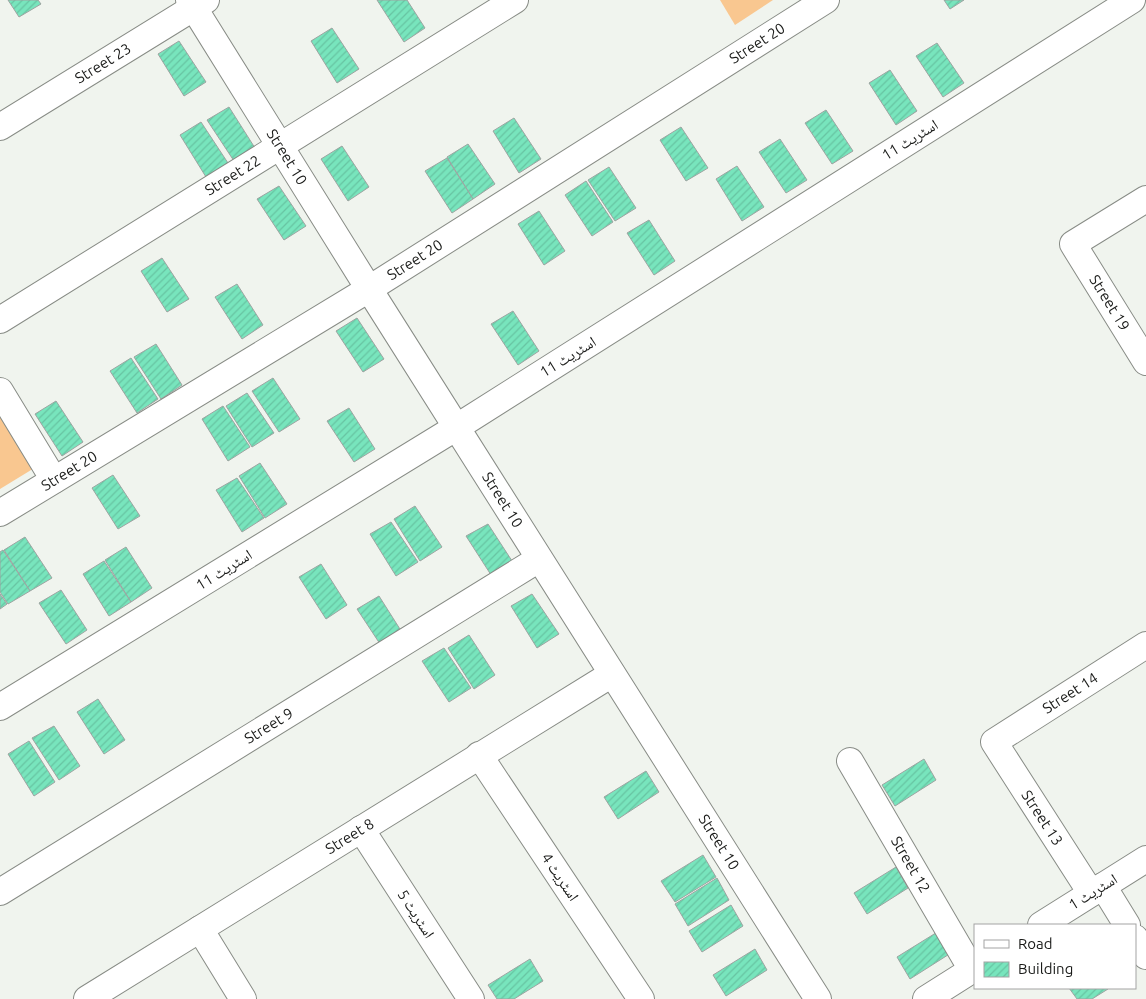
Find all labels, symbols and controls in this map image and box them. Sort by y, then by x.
street label: Street 20 [726,19,788,67]
street label: Street 23 [72,39,134,87]
street label: اسٹریٹ 11 [879,116,941,164]
street label: Street 10 [264,126,311,188]
street label: Street 22 [202,151,263,199]
street label: Street 20 [384,236,446,283]
street label: Street 19 [1086,272,1133,334]
street label: اسٹریٹ 11 [537,333,599,381]
street label: Street 20 [38,447,100,494]
street label: Street 10 [479,469,527,530]
street label: اسٹریٹ 11 [193,546,255,594]
street label: Street 14 [1039,669,1101,717]
street label: Street 9 [241,704,296,747]
street label: Street 13 [1018,787,1066,848]
street label: Street 10 [695,811,743,873]
street label: Street 8 [322,815,377,857]
street label: Street 12 [888,833,934,896]
street label: اسٹریٹ 4 [537,849,583,905]
street label: اسٹریٹ 1 [1065,870,1121,914]
street label: اسٹریٹ 5 [394,886,438,942]
legend [974,924,1136,989]
text: Road [1018,935,1053,952]
text: Building [1018,960,1073,977]

